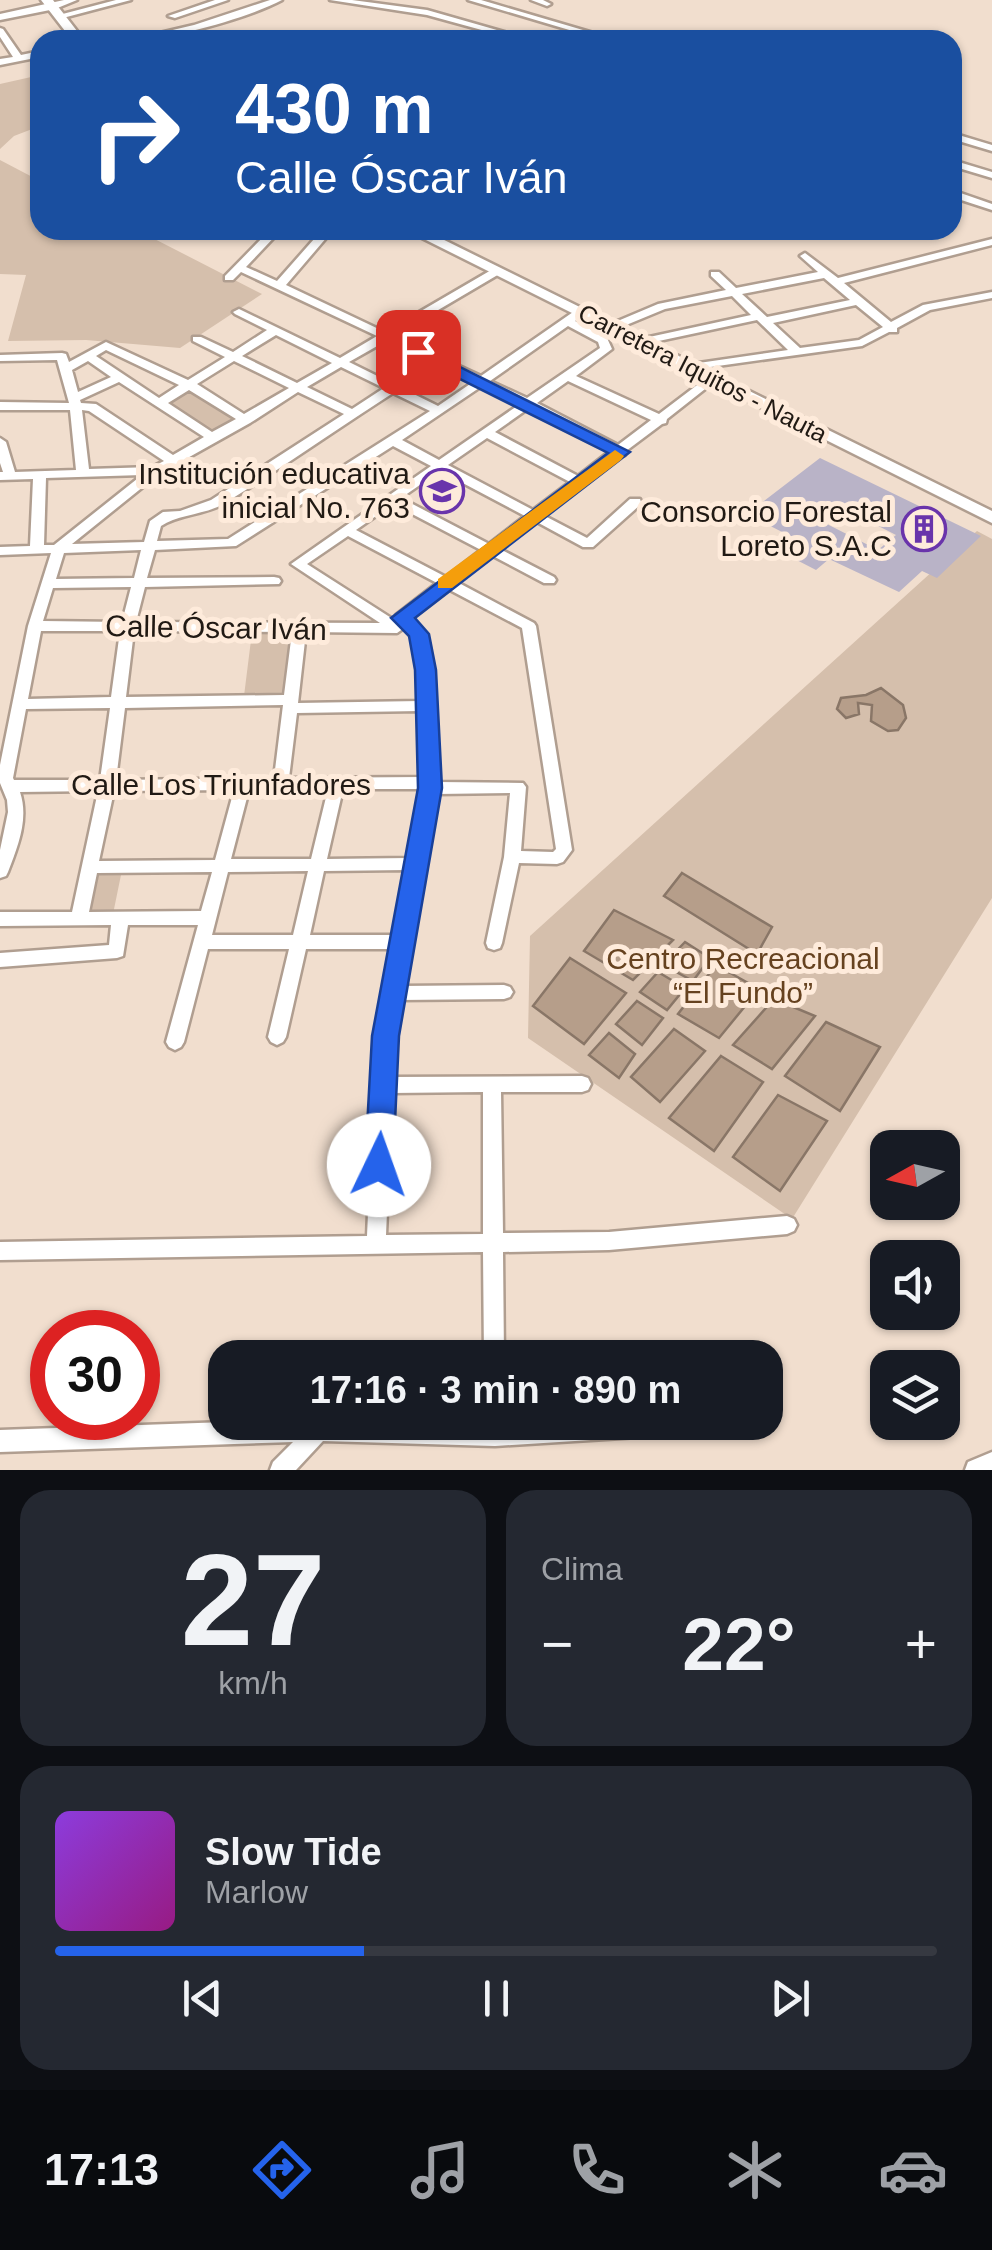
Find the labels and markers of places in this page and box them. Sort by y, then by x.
pin [376,310,461,395]
place label: Institución educativa inicial No. 763 [138,457,410,524]
school or university icon: Institución educativa inicial No. 763 [419,468,465,514]
place label: Consorcio Forestal Loreto S.A.C [640,495,892,562]
building icon: Consorcio Forestal Loreto S.A.C [901,506,947,552]

